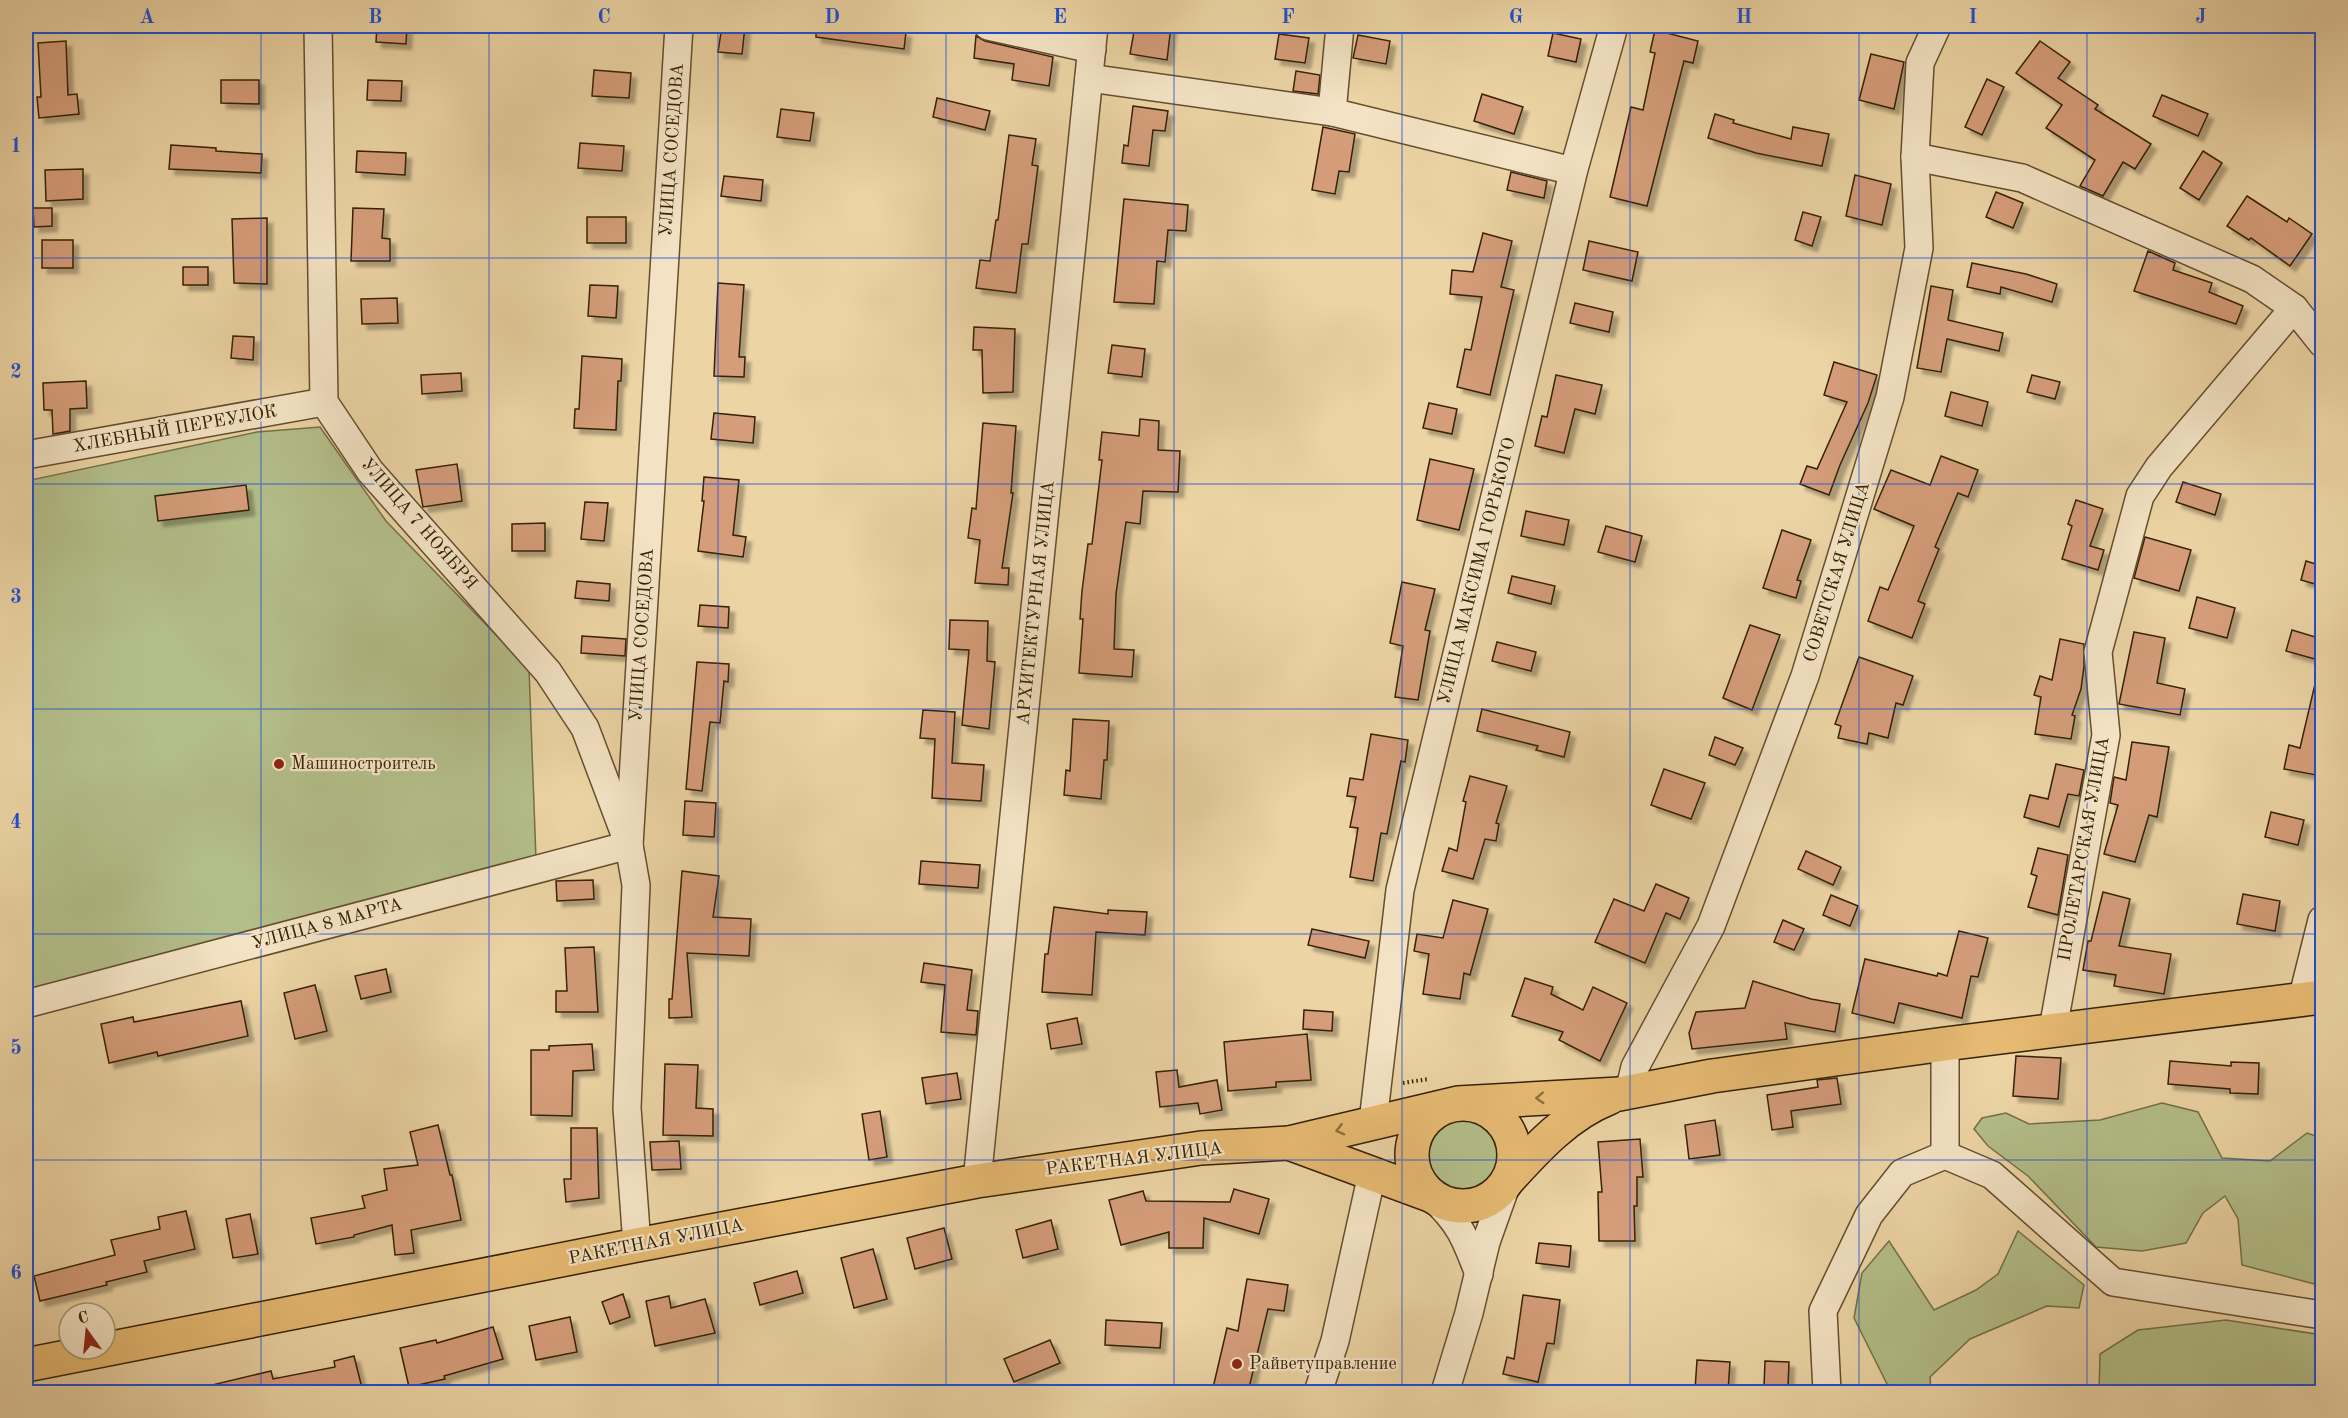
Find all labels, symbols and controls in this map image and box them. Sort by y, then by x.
text: A [139,8,155,28]
text: B [368,8,382,28]
text: C [597,8,611,28]
text: D [824,8,840,28]
text: E [1053,8,1067,28]
text: F [1281,8,1295,28]
text: G [1509,8,1523,28]
text: H [1736,8,1752,28]
text: I [1969,8,1977,28]
text: J [2196,8,2207,28]
street label: УЛИЦА СОСЕДОВА [657,62,687,237]
text: 1 [10,137,22,157]
text: 2 [10,363,22,383]
street label: ХЛЕБНЫЙ ПЕРЕУЛОК [71,398,278,456]
street label: УЛИЦА МАКСИМА ГОРЬКОГО [1435,436,1519,706]
street label: УЛИЦА 7 НОЯБРЯ [357,455,481,593]
street label: СОВЕТСКАЯ УЛИЦА [1801,479,1873,664]
street label: АРХИТЕКТУРНАЯ УЛИЦА [1014,480,1058,726]
street label: УЛИЦА СОСЕДОВА [627,547,657,722]
text: 3 [10,588,22,608]
street label: ПРОЛЕТАРСКАЯ УЛИЦА [2055,735,2113,963]
place label: Машиностроитель [291,755,436,773]
marker: Машиностроитель [272,757,286,771]
text: 4 [10,813,22,833]
street label: УЛИЦА 8 МАРТА [250,895,404,953]
text: 5 [10,1038,22,1059]
one-way arrow [1535,1092,1544,1105]
one-way arrow [1335,1123,1345,1136]
street label: РАКЕТНАЯ УЛИЦА [1045,1139,1224,1179]
street label: РАКЕТНАЯ УЛИЦА [567,1216,745,1268]
text: 6 [10,1264,22,1284]
north arrow [57,1301,117,1361]
text: С [76,1309,91,1328]
place label: Райветуправление [1249,1355,1397,1373]
marker: Райветуправление [1230,1357,1244,1371]

